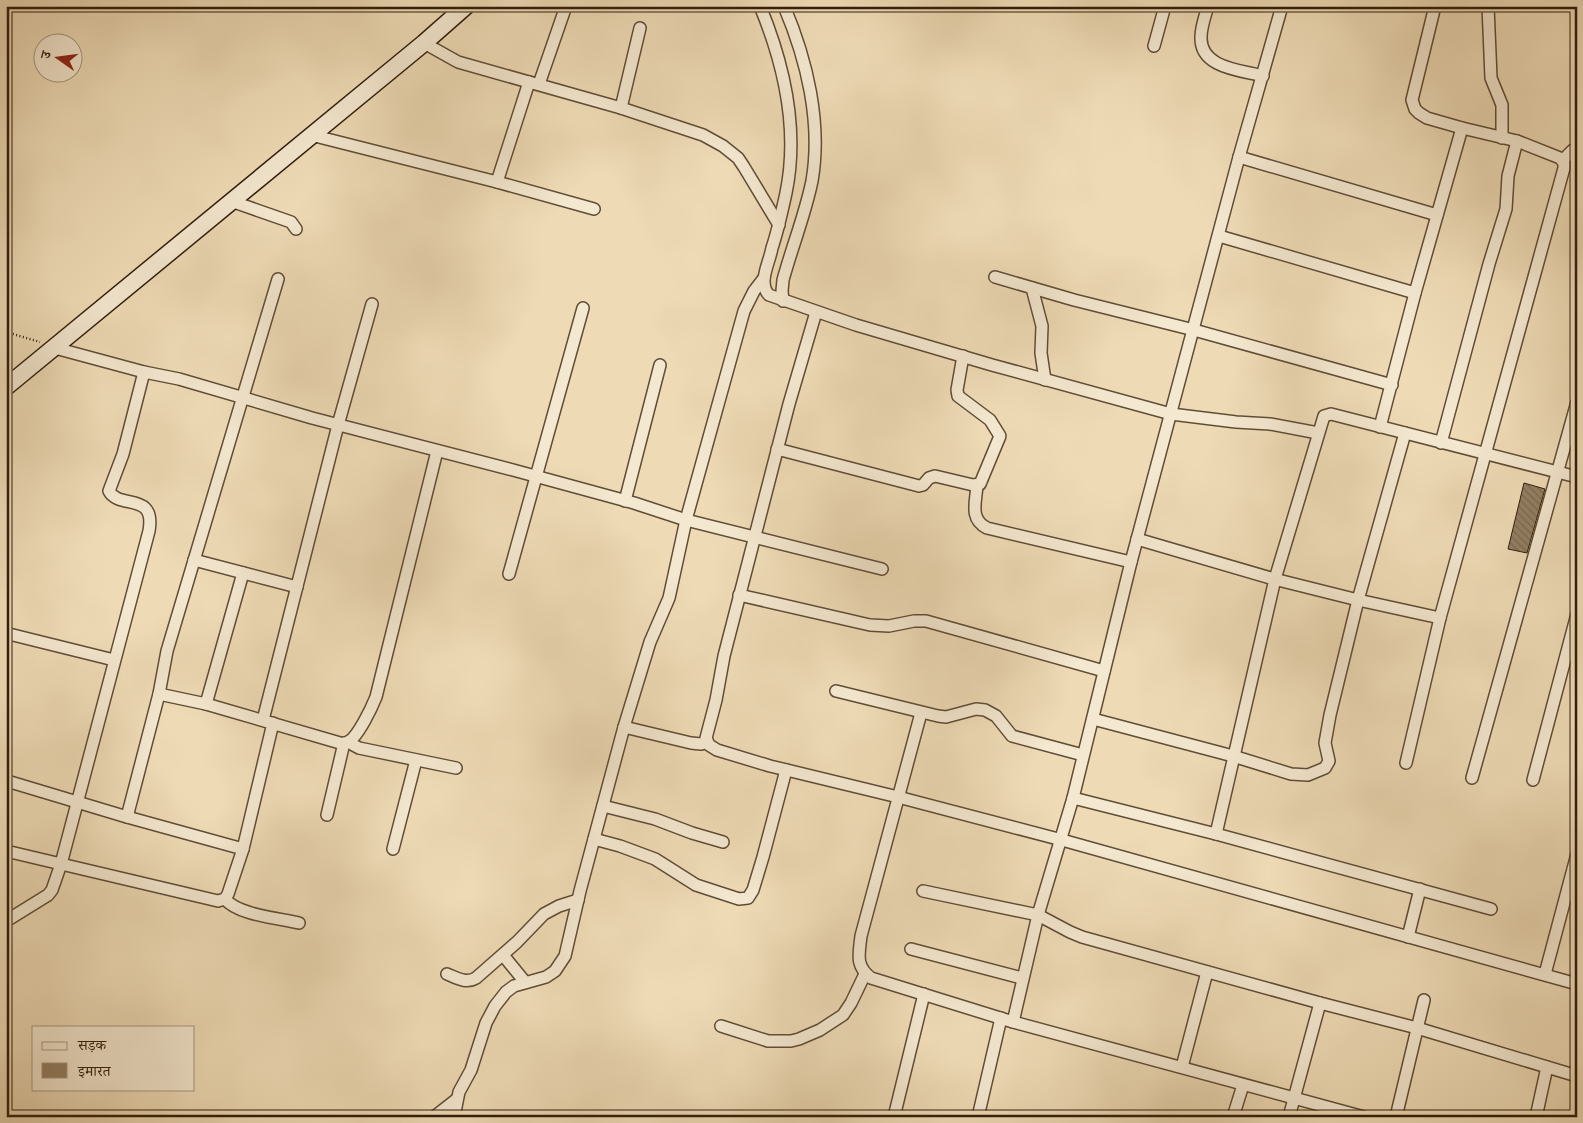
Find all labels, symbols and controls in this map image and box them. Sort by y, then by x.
north arrow [32,32,82,82]
text: उ [36,48,56,62]
legend [32,1026,195,1090]
text: सड़क [77,1035,107,1055]
text: इमारत [77,1061,112,1081]

